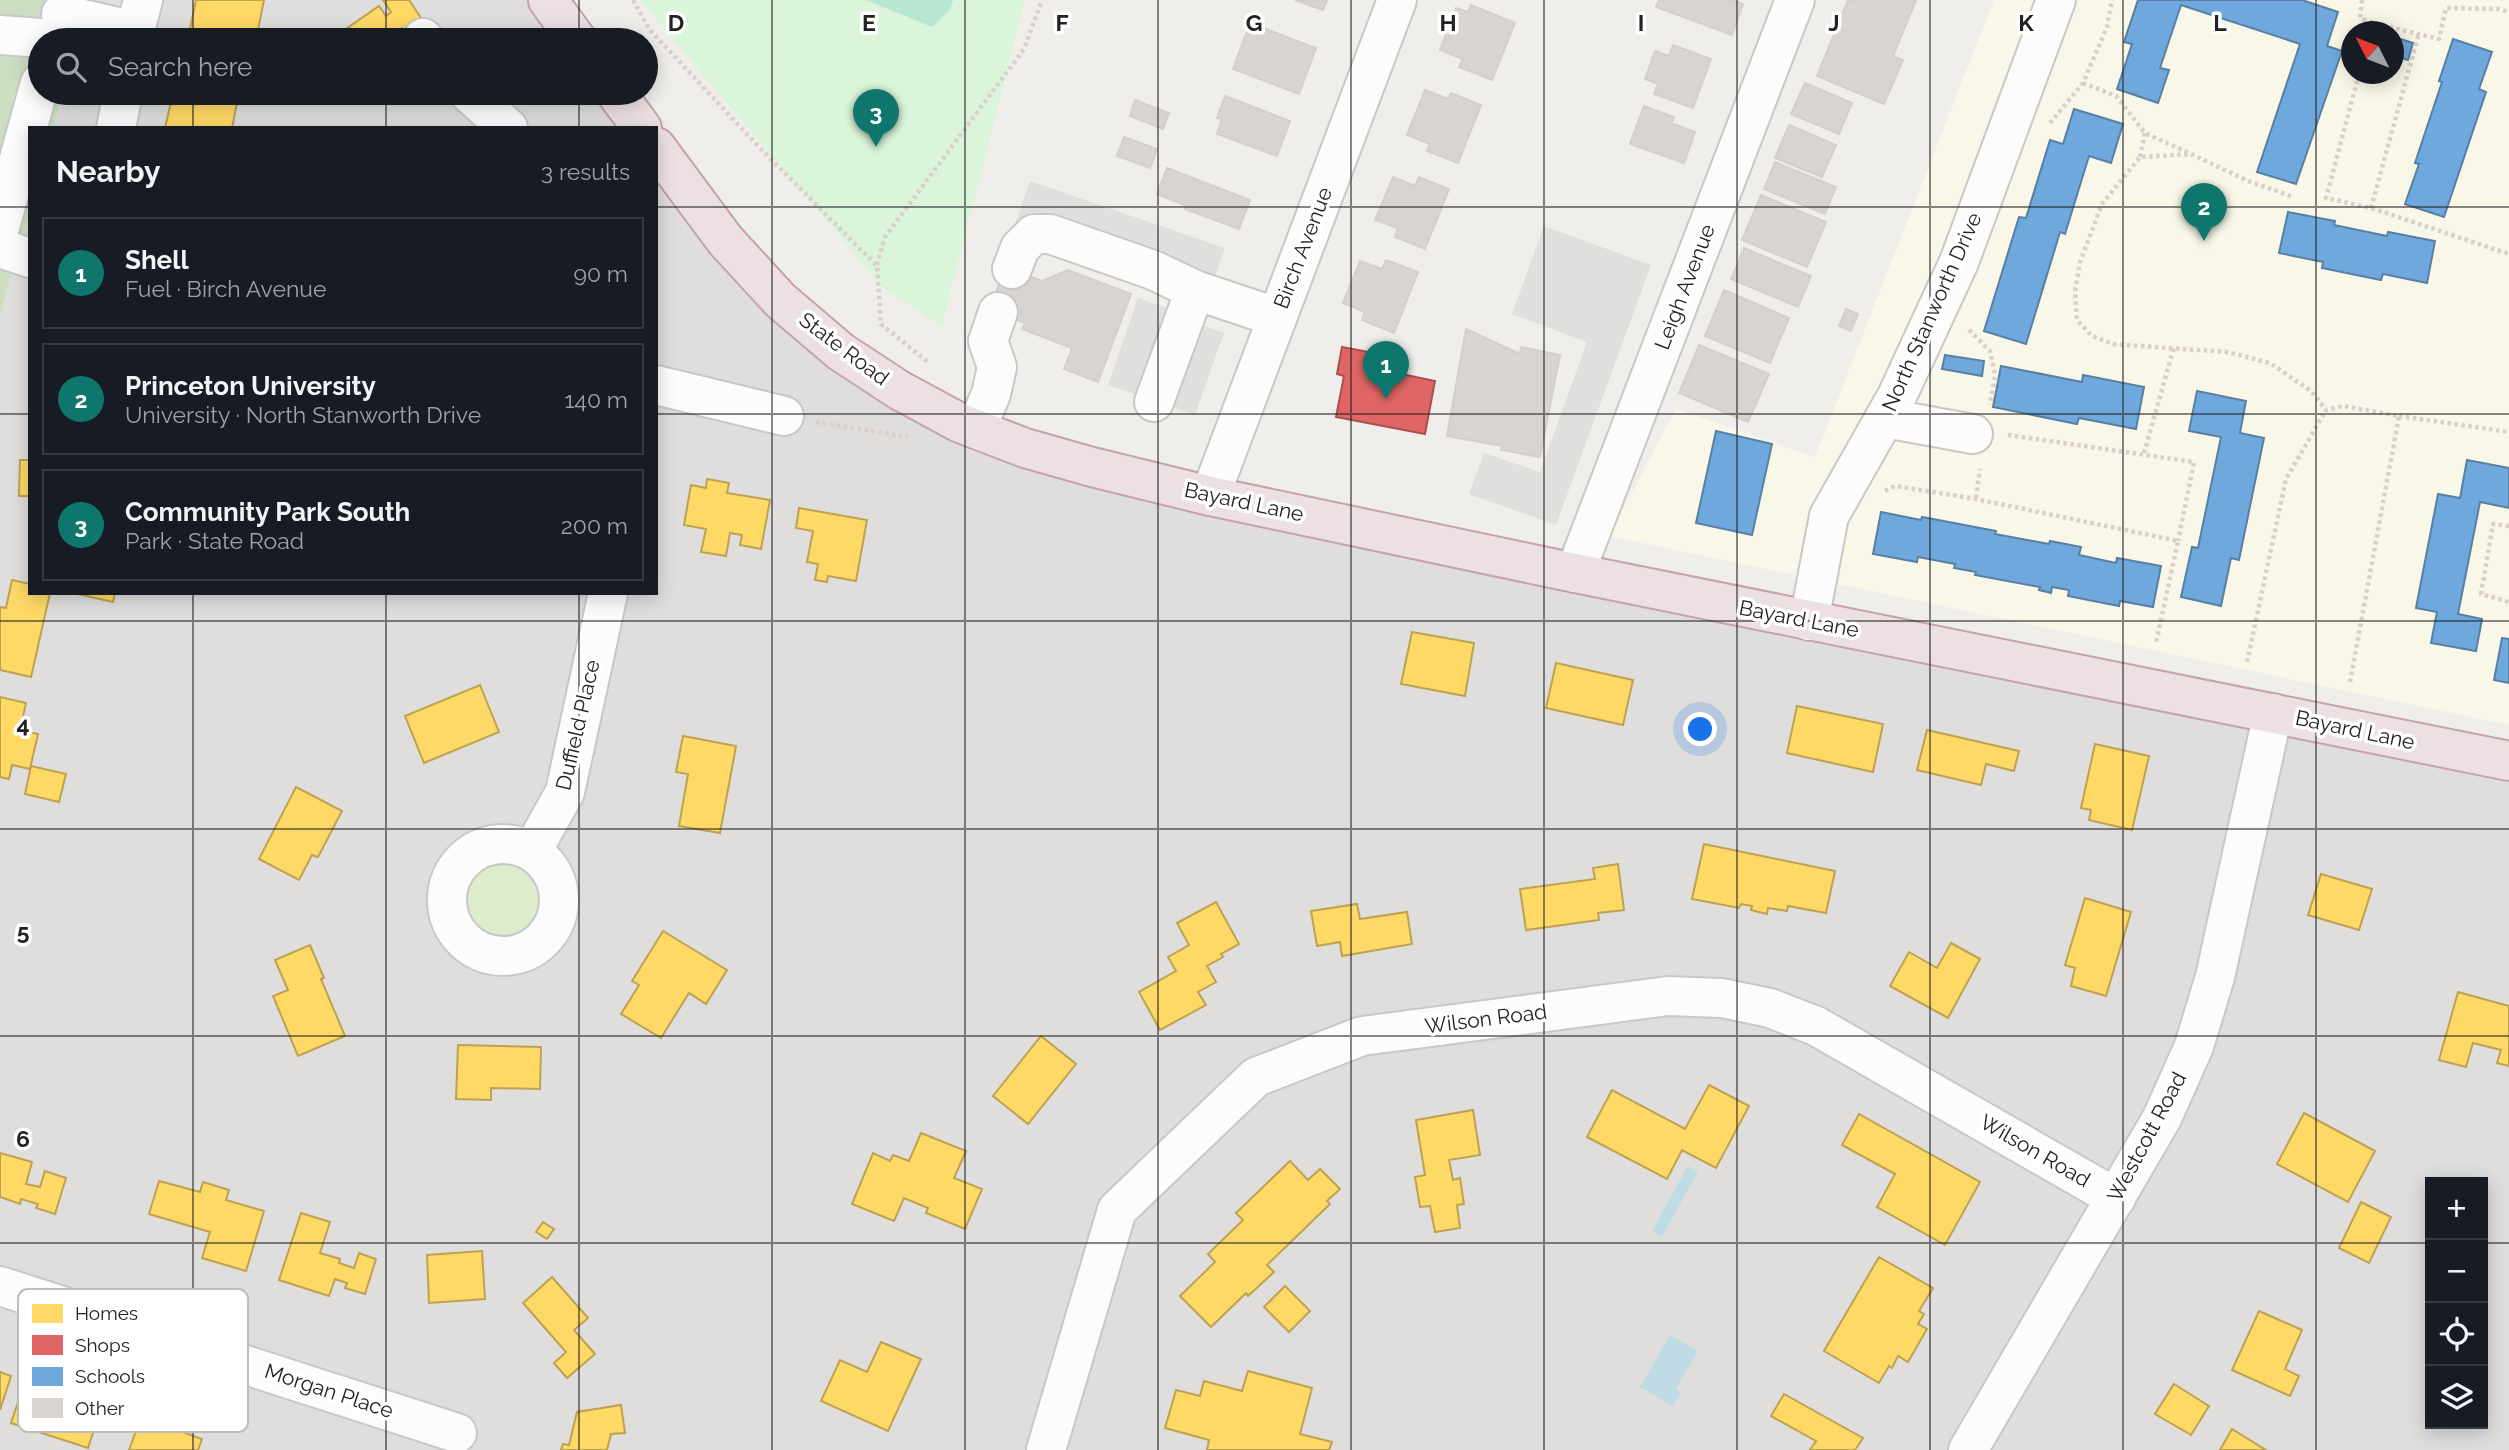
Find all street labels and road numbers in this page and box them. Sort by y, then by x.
street label: Birch Avenue [1268,184,1337,312]
street label: North Stanworth Drive [1876,209,1987,415]
street label: Leigh Avenue [1649,220,1720,353]
street label: State Road [795,307,894,390]
street label: Bayard Lane [1182,477,1306,526]
street label: Bayard Lane [1737,595,1861,642]
street label: Duffield Place [550,657,605,793]
street label: Bayard Lane [2293,705,2417,754]
street label: Wilson Road [1423,999,1548,1038]
street label: Westcott Road [2102,1068,2191,1206]
street label: Wilson Road [1976,1109,2095,1192]
street label: Morgan Place [262,1358,397,1423]

